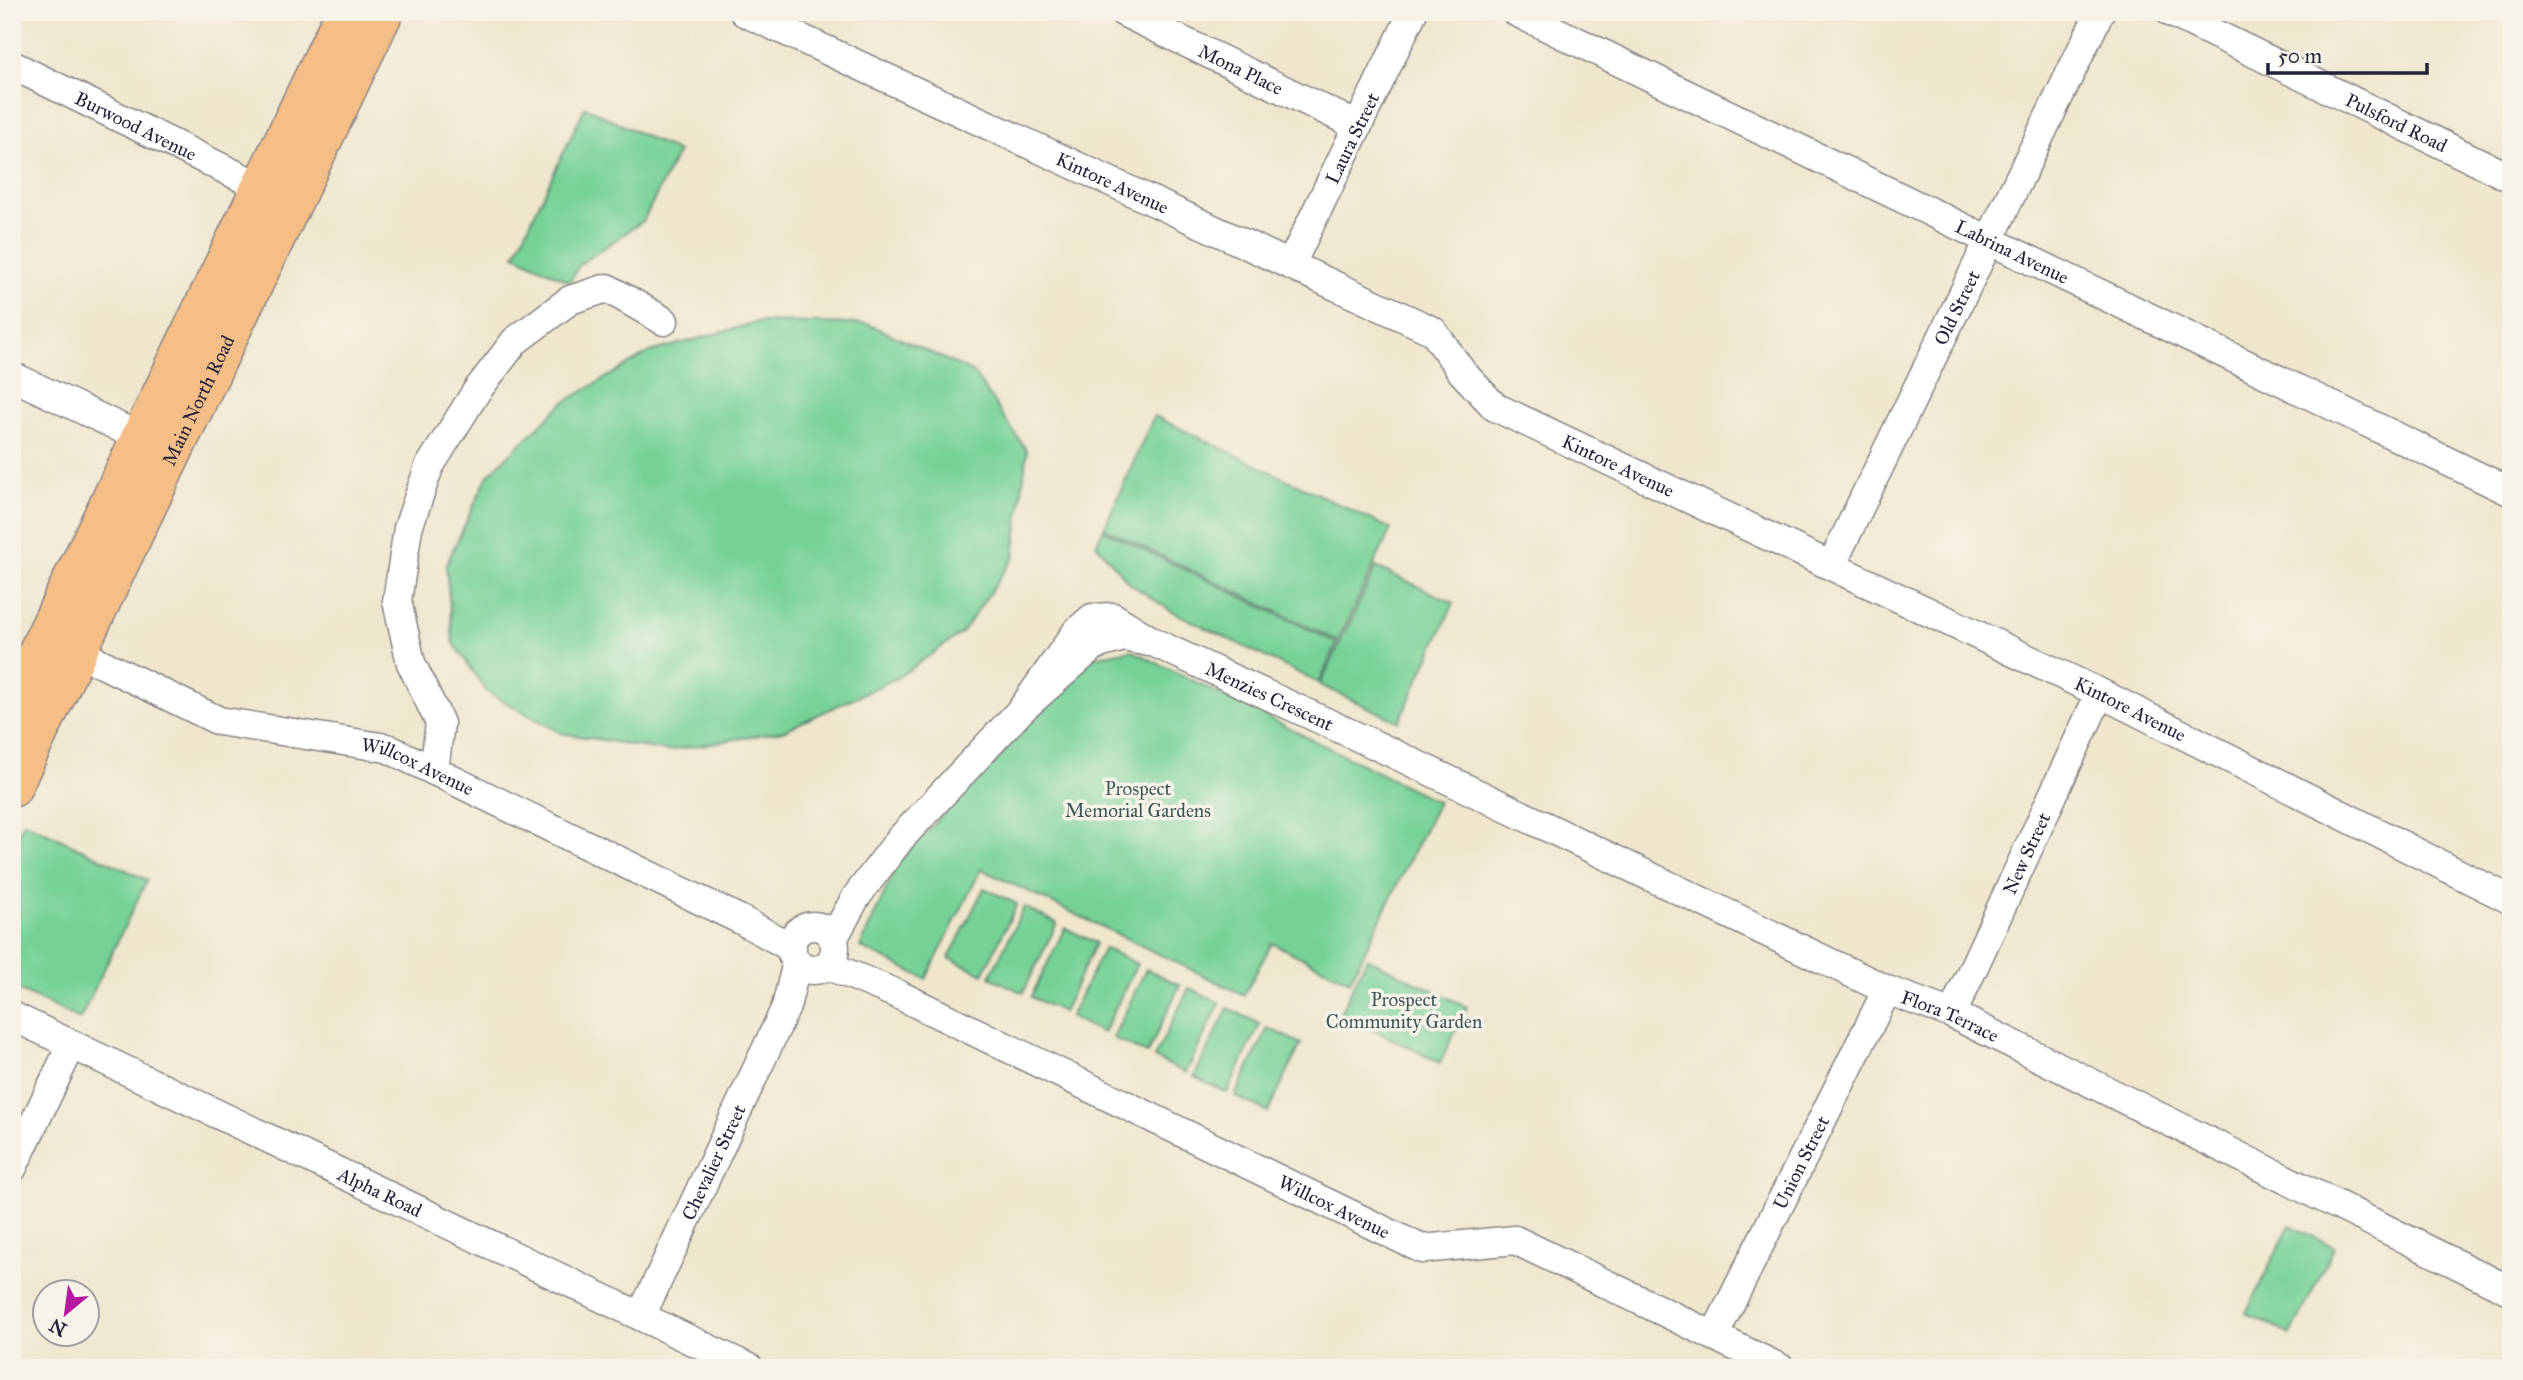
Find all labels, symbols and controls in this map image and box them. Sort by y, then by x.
scale bar [2268,32,2427,76]
street label: Mona Place [1195,39,1287,100]
text: 50 m [2278,43,2323,69]
street label: Burwood Avenue [71,86,201,165]
street label: Laura Street [1320,88,1384,187]
street label: Pulsford Road [2342,88,2452,157]
street label: Kintore Avenue [1052,147,1172,219]
street label: Labrina Avenue [1952,214,2073,289]
street label: Old Street [1929,266,1985,349]
street label: Main North Road [157,331,239,469]
street label: Kintore Avenue [1559,429,1678,502]
street label: Menzies Crescent [1202,657,1337,736]
street label: Kintore Avenue [2071,671,2190,746]
street label: Willcox Avenue [360,733,478,800]
park label: Prospect Memorial Gardens [1065,777,1211,822]
street label: New Street [1997,808,2055,898]
street label: Flora Terrace [1898,985,2003,1047]
park label: Prospect Community Garden [1326,988,1482,1033]
street label: Chevalier Street [676,1100,750,1224]
street label: Union Street [1768,1112,1834,1213]
street label: Alpha Road [333,1162,426,1222]
street label: Willcox Avenue [1275,1170,1394,1243]
north arrow [32,1278,102,1348]
text: N [45,1313,71,1341]

